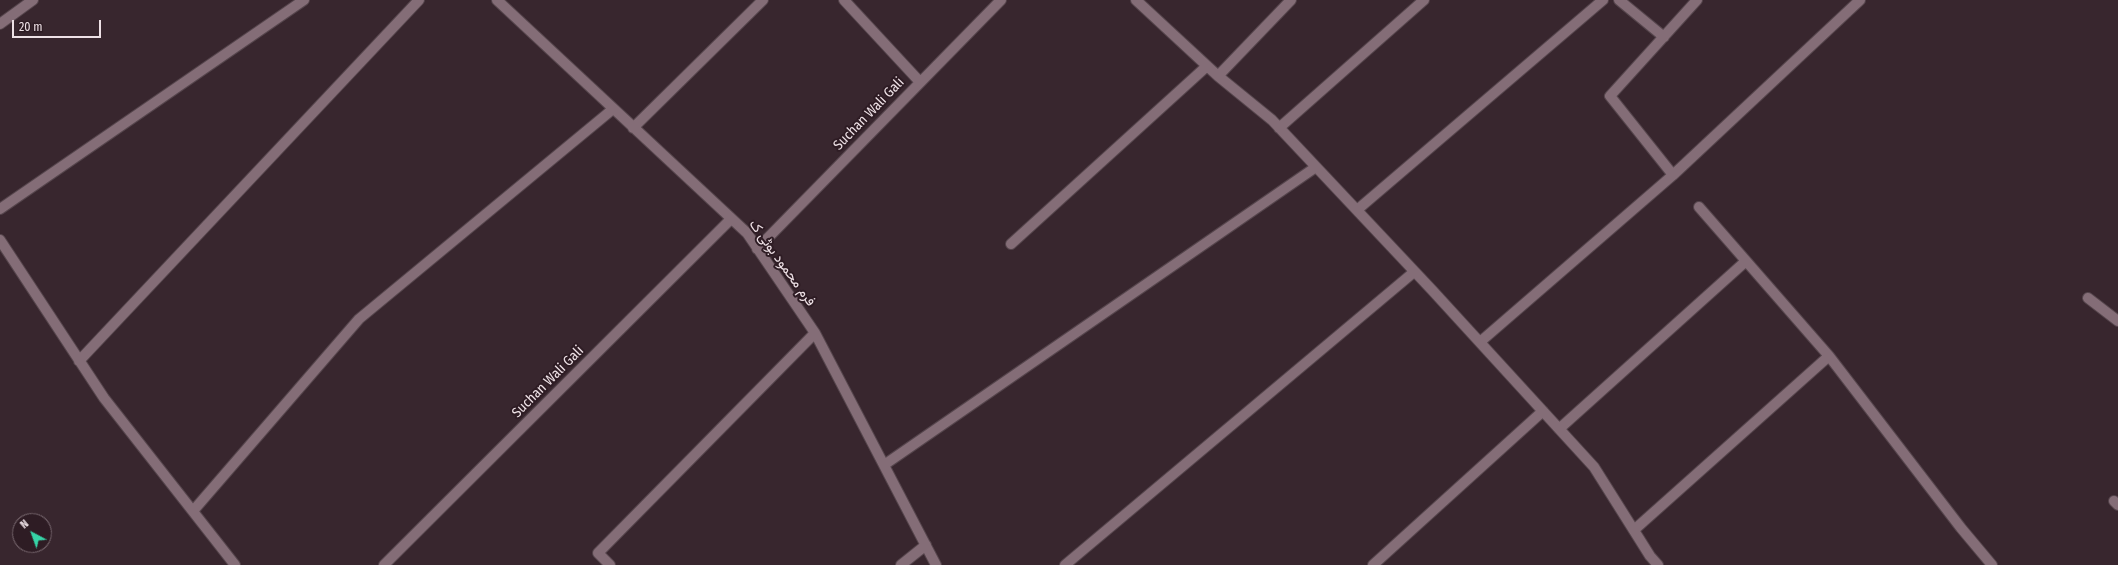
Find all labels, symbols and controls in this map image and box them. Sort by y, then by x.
scale bar [14,12,103,38]
text: 20 m [19,20,43,34]
street label: Suchan Wali Gali [830,74,908,154]
street label: فرم محمود بوٹی ک [745,217,819,309]
street label: Suchan Wali Gali [509,343,587,421]
north arrow [12,513,52,553]
text: N [18,517,31,531]

